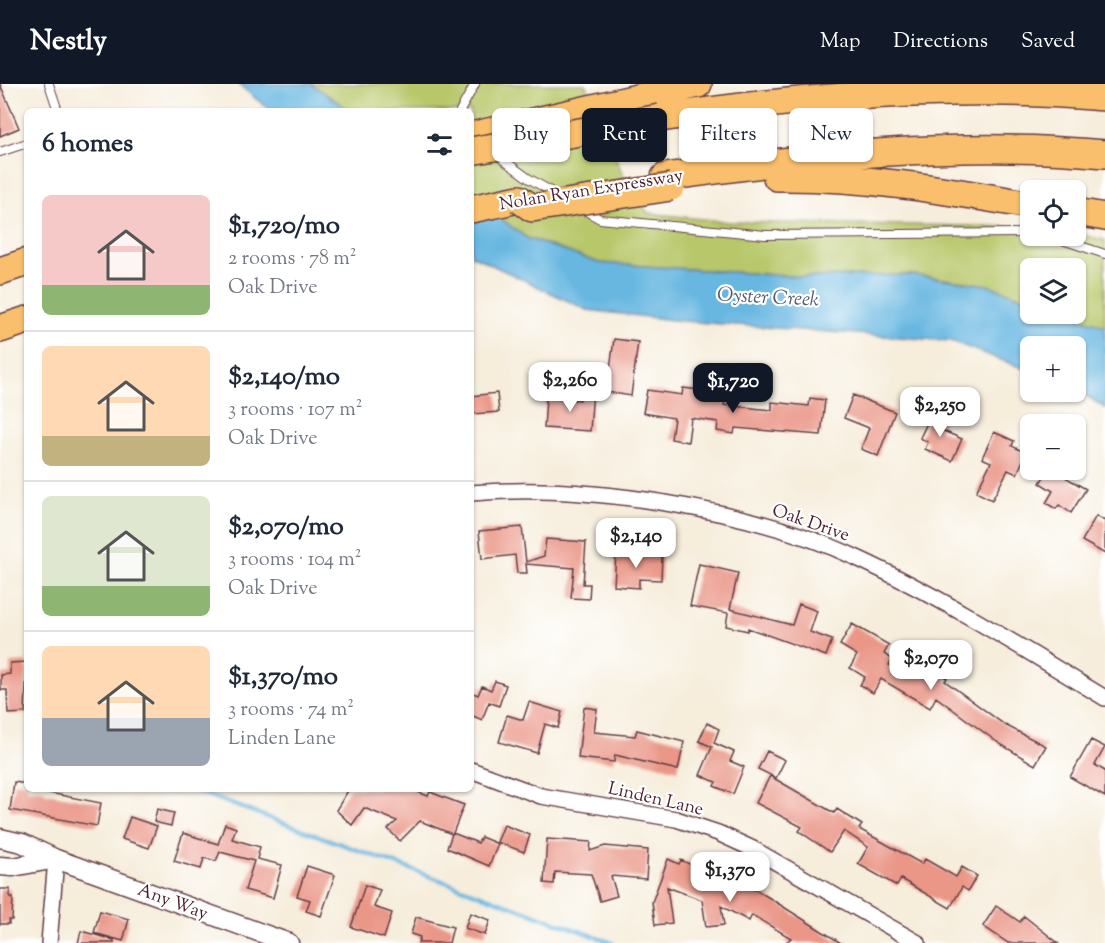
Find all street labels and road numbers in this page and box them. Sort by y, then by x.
street label: Nolan Ryan Expressway [498,164,685,218]
street label: Oak Drive [768,498,853,549]
street label: Linden Lane [605,776,706,824]
street label: Any Way [133,878,211,928]

